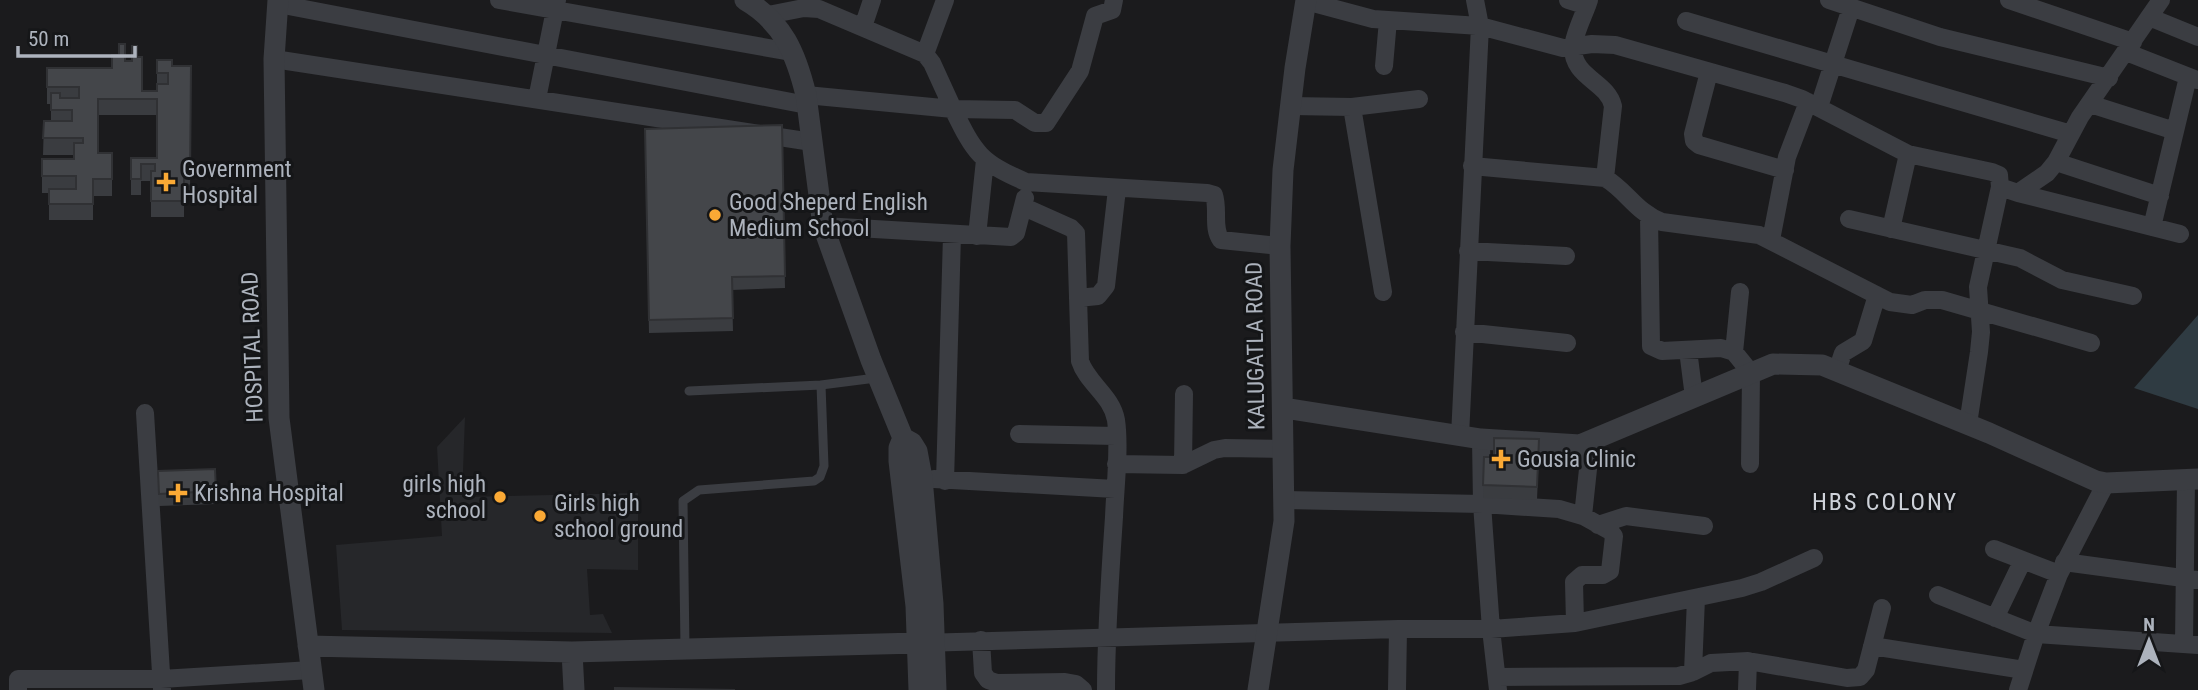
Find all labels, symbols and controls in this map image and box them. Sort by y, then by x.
scale bar [18,14,135,58]
text: 50 m [28,27,69,51]
place label: Government Hospital [182,156,292,209]
marker: Government Hospital [156,172,176,192]
place label: Good Sheperd English Medium School [729,189,928,242]
marker: Good Sheperd English Medium School [707,207,723,223]
street label: KALUGATLA ROAD [1241,262,1270,430]
street label: HOSPITAL ROAD [236,271,269,423]
place label: Gousia Clinic [1517,446,1636,473]
marker: Gousia Clinic [1491,449,1511,469]
place label: girls high school [402,471,486,524]
place label: Krishna Hospital [194,480,344,507]
marker: Krishna Hospital [168,483,188,503]
district label: HBS COLONY [1812,488,1958,516]
marker: girls high school [492,489,508,505]
place label: Girls high school ground [554,490,683,543]
marker: Girls high school ground [532,508,548,524]
north arrow [2114,606,2184,676]
text: N [2143,613,2155,636]

